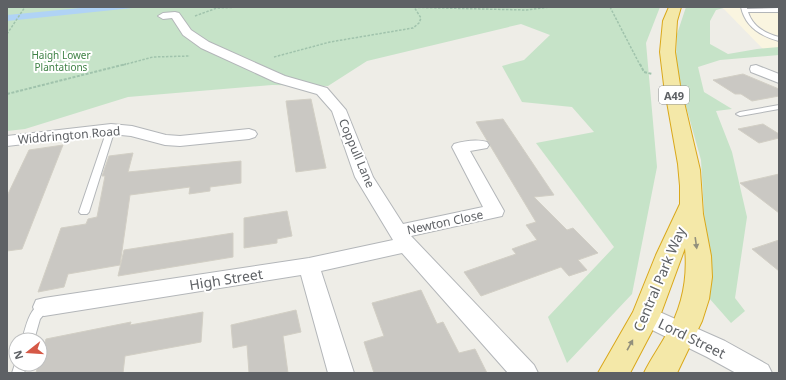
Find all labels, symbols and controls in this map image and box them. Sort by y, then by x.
park label: Haigh Lower Plantations [31,48,91,74]
road number: A49 [659,86,689,104]
street label: Coppull Lane [335,116,379,190]
street label: Widdrington Road [17,122,121,148]
street label: Newton Close [405,206,485,238]
street label: Central Park Way [628,223,690,334]
one-way arrow [693,236,699,249]
street label: High Street [188,264,264,294]
street label: Lord Street [655,314,729,362]
north arrow [8,332,48,372]
one-way arrow [627,339,634,350]
text: N [9,349,26,362]

